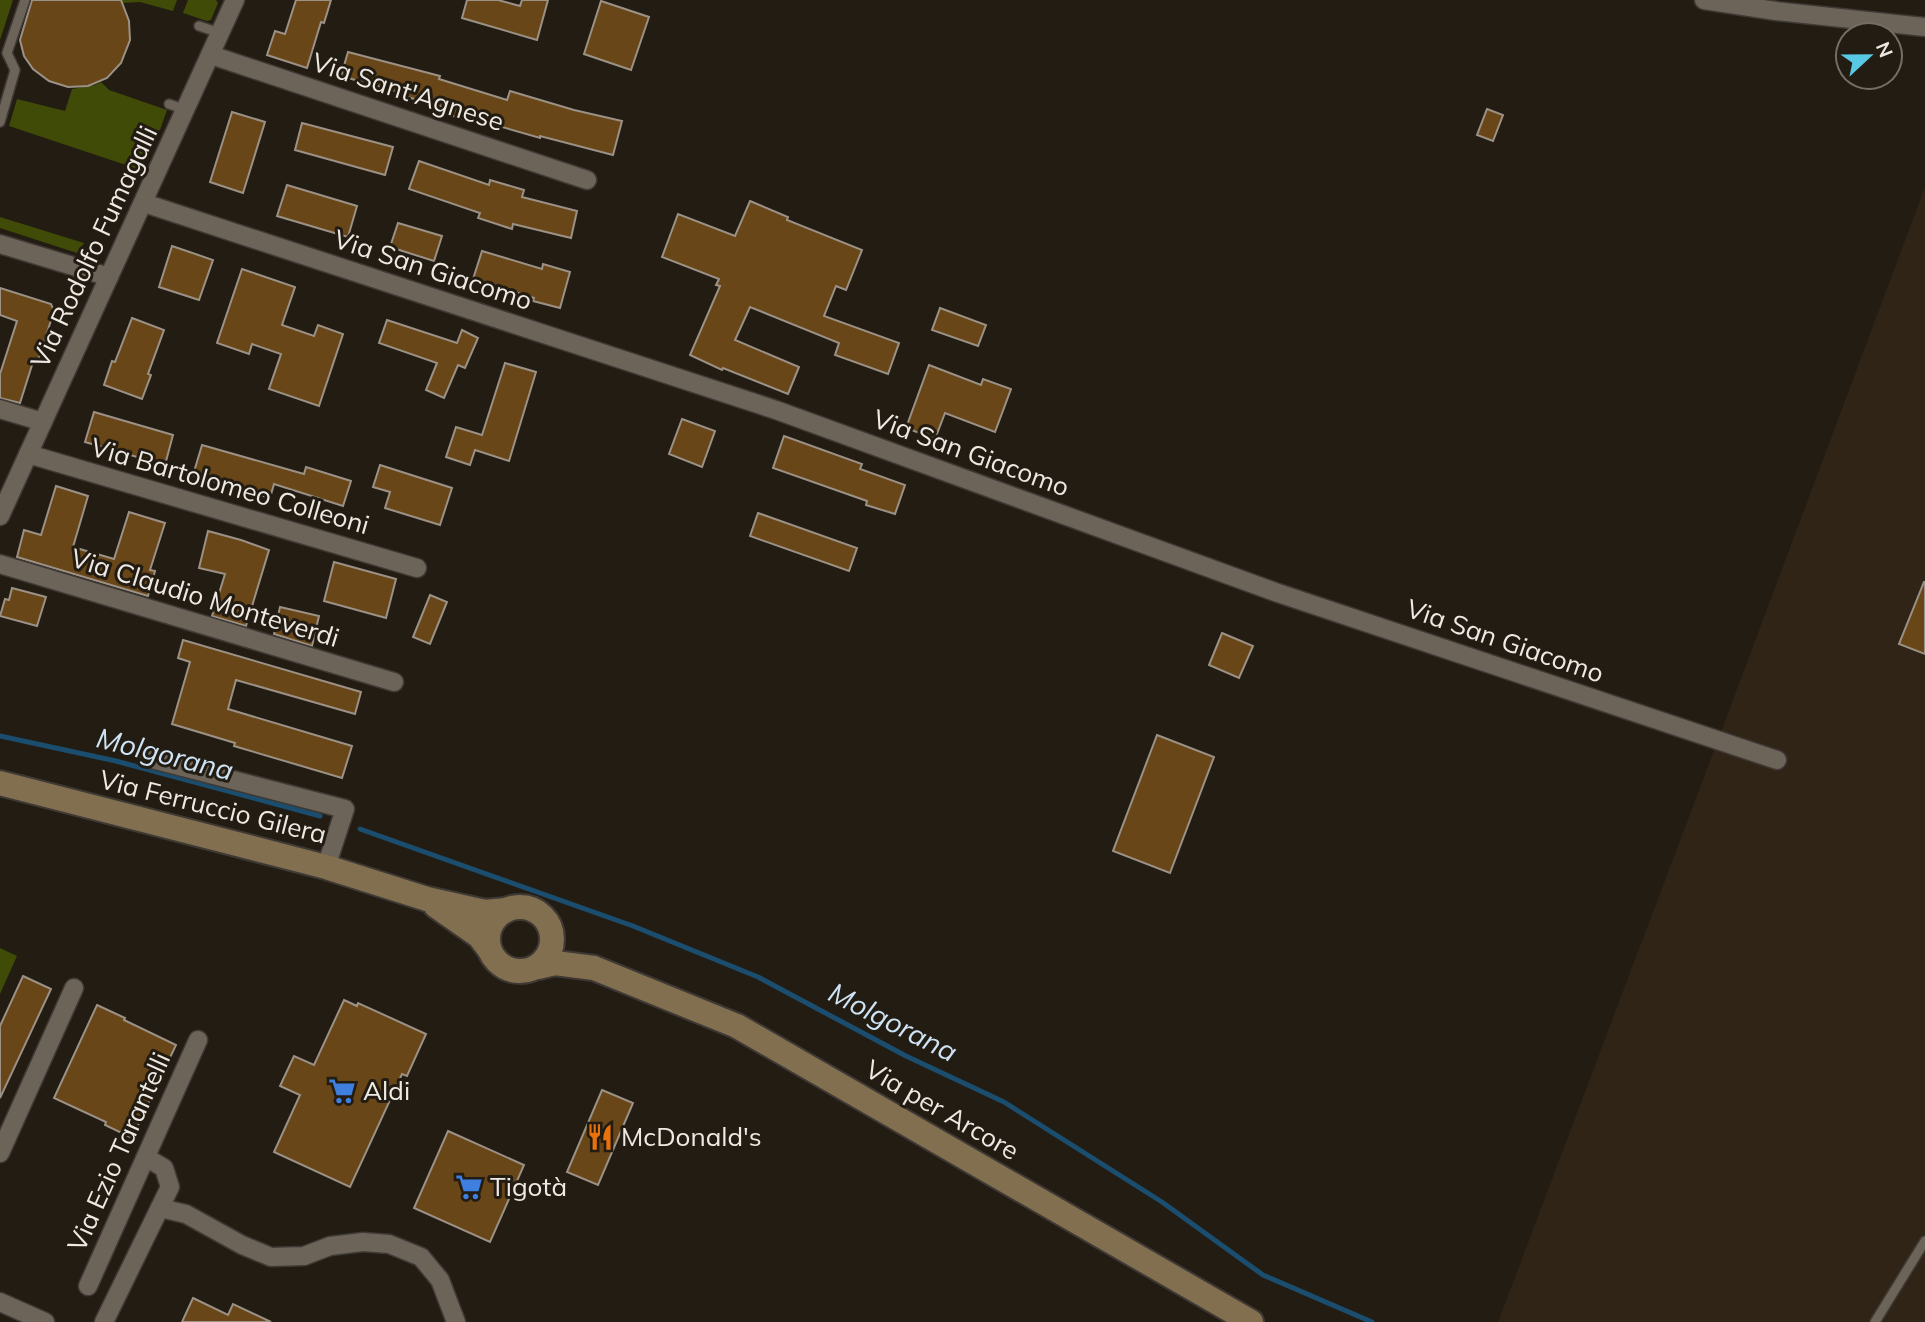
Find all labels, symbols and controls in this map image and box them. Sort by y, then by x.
north arrow [1834,21,1904,91]
text: N [1871,38,1899,61]
street label: Via Sant'Agnese [308,45,508,138]
street label: Via Rodolfo Fumagalli [23,120,164,373]
street label: Via San Giacomo [330,222,536,317]
street label: Via San Giacomo [869,402,1074,503]
street label: Via Bartolomeo Colleoni [87,430,373,541]
street label: Via Claudio Monteverdi [67,541,343,654]
street label: Via San Giacomo [1402,591,1608,690]
water label: Molgorana [93,720,237,787]
street label: Via Ferruccio Gilera [96,762,330,851]
water label: Molgorana [823,974,963,1069]
street label: Via Ezio Tarantelli [60,1047,177,1256]
street label: Via per Arcore [860,1052,1025,1167]
place label: Aldi [363,1074,410,1107]
supermarket icon: Aldi [327,1076,357,1106]
place label: McDonald's [621,1120,762,1153]
restaurant icon: McDonald's [585,1122,615,1152]
place label: Tigotà [490,1170,567,1203]
supermarket icon: Tigotà [454,1172,484,1202]

